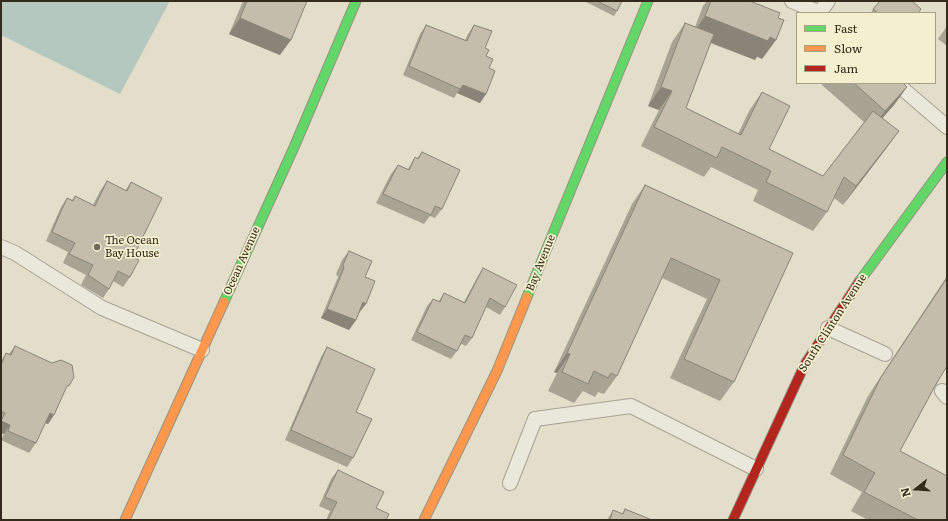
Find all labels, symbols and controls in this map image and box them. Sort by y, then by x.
legend [796,12,936,84]
text: Fast [834,19,857,37]
text: Slow [834,39,862,57]
text: Jam [834,59,858,77]
street label: Ocean Avenue [221,225,263,297]
street label: Bay Avenue [524,233,558,293]
place label: The Ocean Bay House [105,234,159,260]
marker: The Ocean Bay House [92,242,102,252]
street label: South Clinton Avenue [796,271,870,375]
north arrow [896,469,936,509]
text: N [896,486,914,499]

